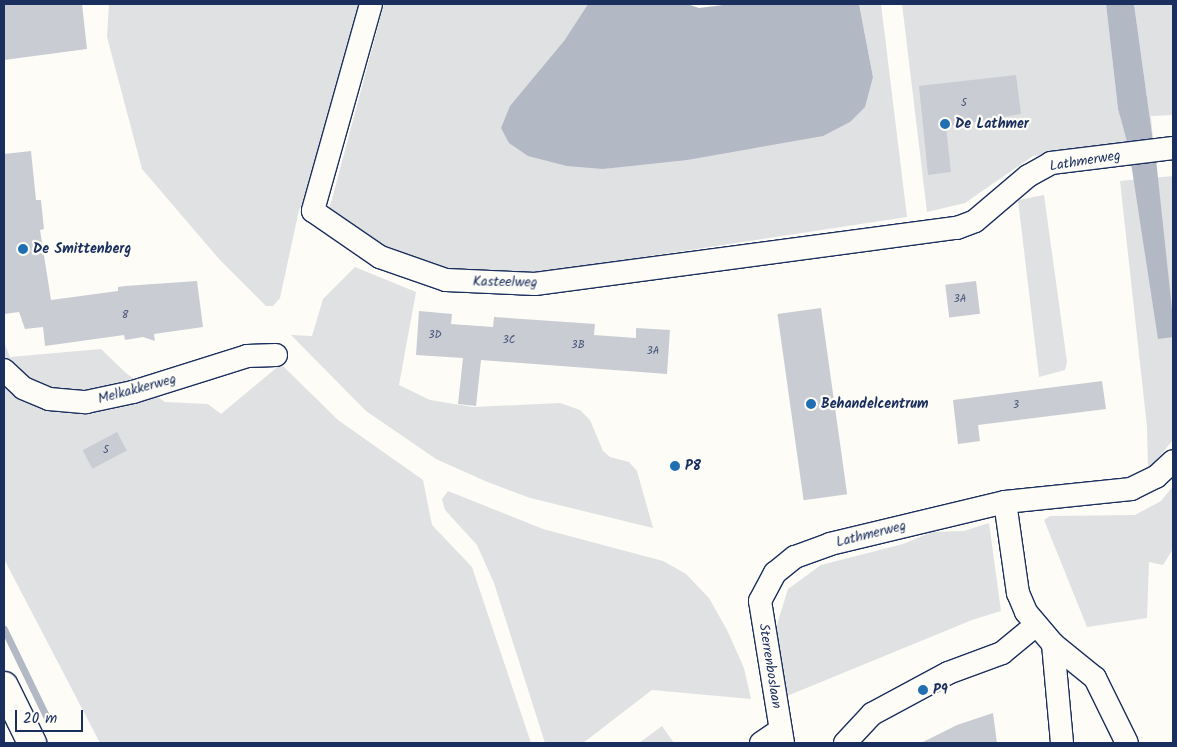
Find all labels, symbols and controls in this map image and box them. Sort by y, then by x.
house number: 5 [961,96,967,110]
place label: De Lathmer [955,116,1029,132]
marker: De Lathmer [939,118,951,130]
street label: Lathmerweg [1048,147,1122,175]
place label: De Smittenberg [33,241,131,257]
marker: De Smittenberg [17,243,29,255]
street label: Kasteelweg [473,273,537,291]
house number: 3A [954,292,966,306]
house number: 8 [122,308,128,322]
house number: 3D [428,328,442,342]
house number: 3C [503,333,515,347]
house number: 3B [571,338,585,352]
house number: 3A [647,344,659,358]
street label: Melkakkerweg [96,370,178,408]
place label: Behandelcentrum [821,396,929,412]
marker: Behandelcentrum [805,398,817,410]
house number: 3 [1013,398,1019,412]
house number: 5 [103,443,109,457]
place label: P8 [685,458,701,474]
marker: P8 [669,460,681,472]
street label: Lathmerweg [834,517,908,551]
street label: Sterrenboslaan [755,622,785,710]
place label: P9 [933,682,948,698]
marker: P9 [917,684,929,696]
scale bar [18,700,85,732]
text: 20 m [23,707,57,731]

